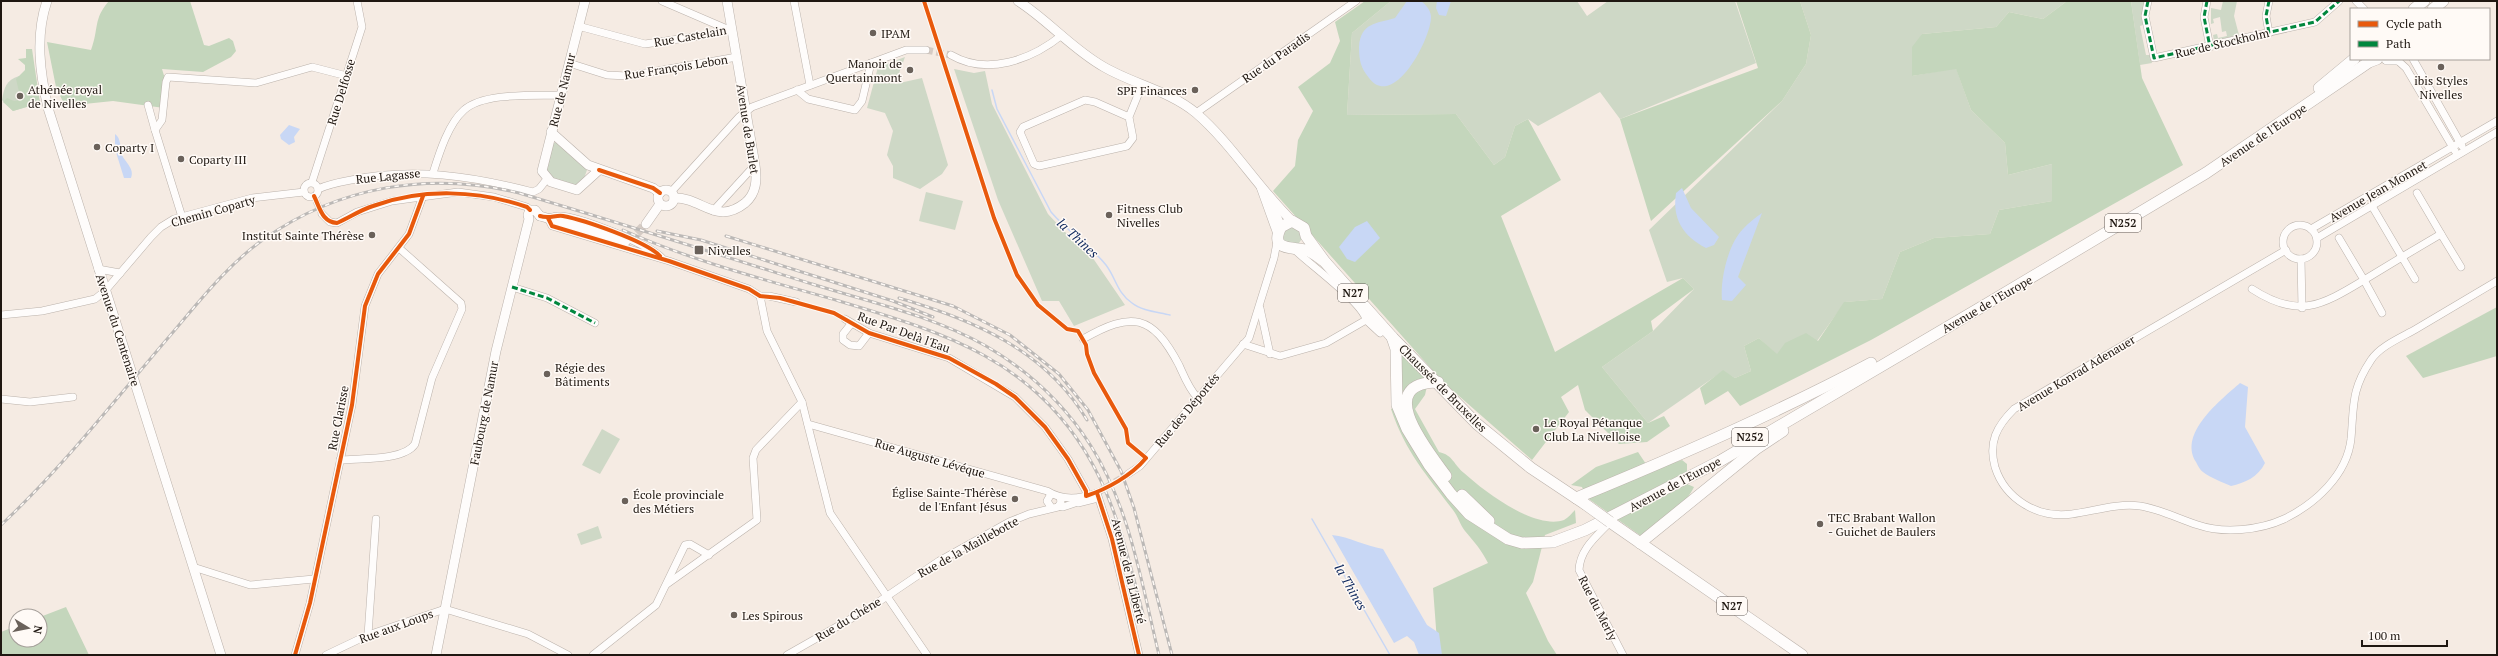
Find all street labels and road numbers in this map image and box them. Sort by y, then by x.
street label: Rue Castelain [653,22,727,50]
street label: Rue de Stockholm [2174,25,2271,61]
street label: Rue du Paradis [1239,28,1313,86]
street label: Rue de Namur [546,51,579,129]
street label: Rue François Lebon [623,51,729,83]
street label: Rue Delfosse [324,57,358,127]
street label: Avenue de Burlet [733,83,763,176]
street label: Avenue de l'Europe [2217,100,2309,170]
street label: Avenue Jean Monnet [2327,157,2430,225]
street label: Rue Lagasse [355,165,421,187]
street label: Chemin Coparty [169,192,258,230]
road number: N252 [2105,214,2141,232]
street label: Avenue du Centenaire [93,272,143,388]
street label: Avenue de l'Europe [1939,272,2035,336]
road number: N27 [1338,284,1368,302]
street label: Rue Par Delà l'Eau [856,308,952,356]
street label: Avenue Konrad Adenauer [2014,332,2138,414]
street label: Chaussée de Bruxelles [1396,341,1490,435]
street label: Faubourg de Namur [467,359,502,466]
street label: Rue des Déportés [1152,370,1222,450]
street label: Rue Clarisse [324,384,352,452]
road number: N252 [1732,428,1768,446]
street label: Rue Auguste Lévéque [873,435,987,481]
street label: Avenue de l'Europe [1626,453,1724,515]
street label: Rue de la Maillebotte [915,513,1021,581]
street label: Avenue de la Liberté [1109,517,1149,625]
street label: Rue du Merly [1575,573,1621,644]
street label: Rue du Chêne [812,594,884,644]
road number: N27 [1717,597,1747,615]
street label: Rue aux Loups [357,606,435,646]

